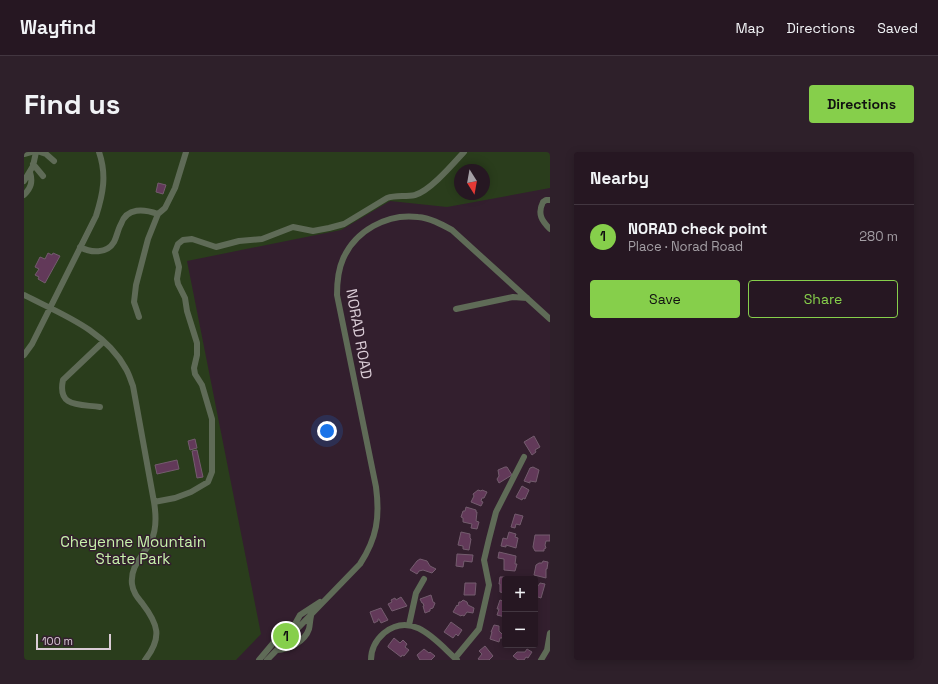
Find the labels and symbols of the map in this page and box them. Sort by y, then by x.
north arrow [454,164,490,200]
street label: NORAD ROAD [342,287,377,381]
your location [317,421,337,441]
park label: Cheyenne Mountain State Park [60,532,206,568]
pin: 1 [273,621,299,651]
scale bar [36,632,111,651]

